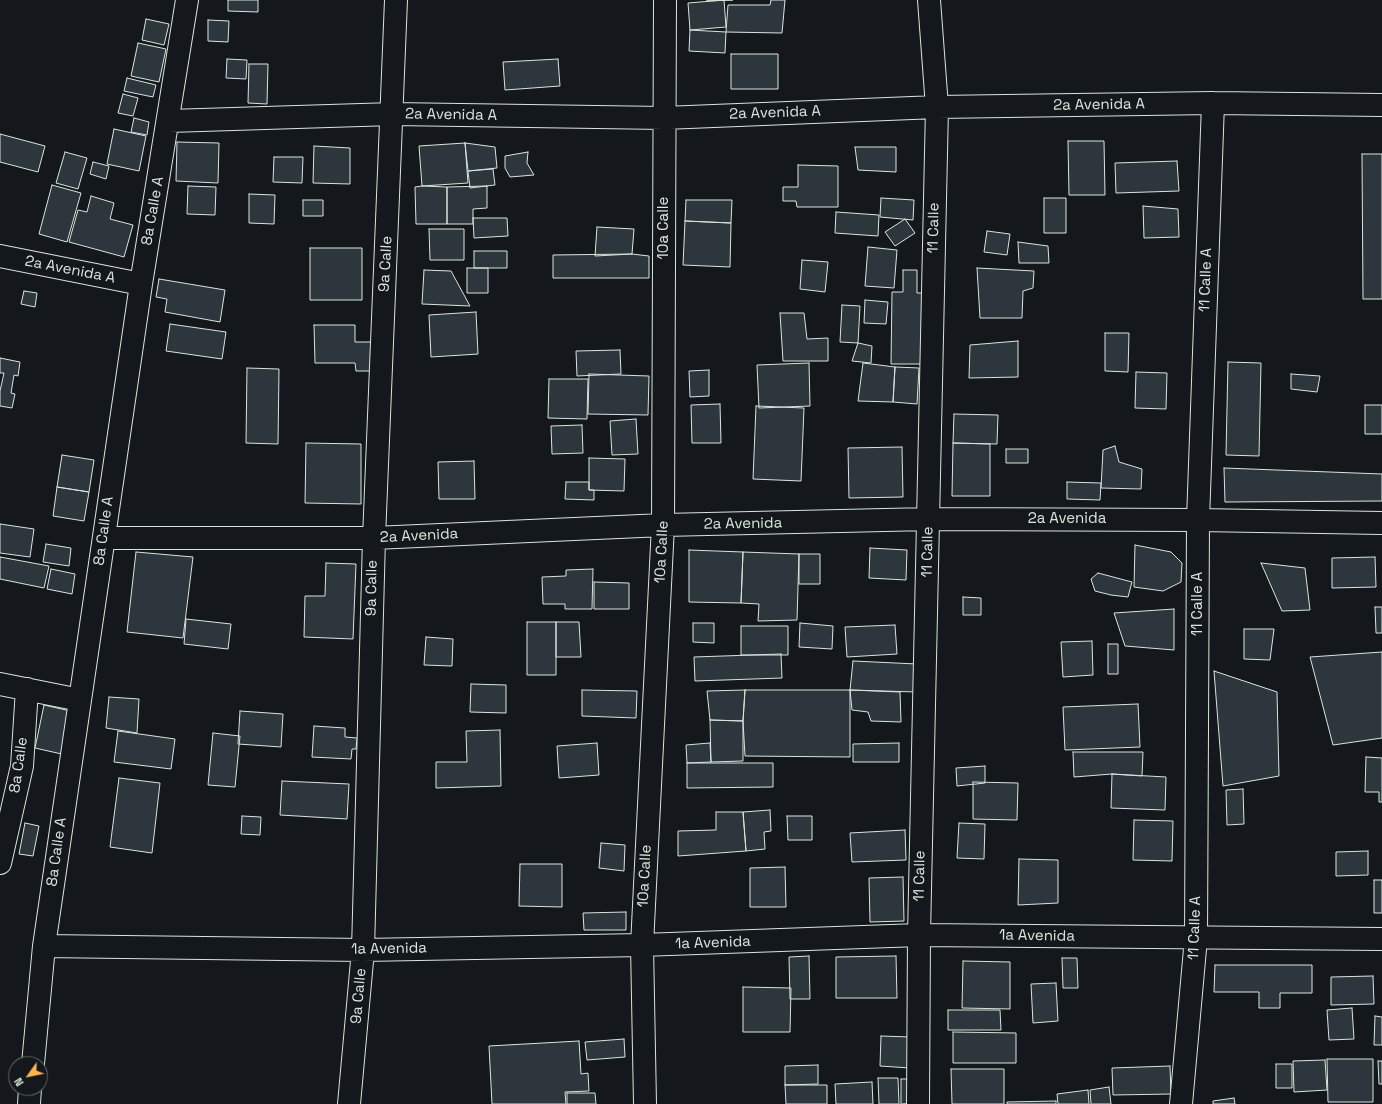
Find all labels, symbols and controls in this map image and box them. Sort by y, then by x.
street label: 2a Avenida A [1053,95,1145,115]
street label: 2a Avenida A [729,102,821,124]
street label: 2a Avenida A [405,105,497,125]
street label: 8a Calle A [138,175,168,247]
street label: 10a Calle [655,197,673,259]
street label: 11 Calle [925,202,943,254]
street label: 9a Calle [376,235,396,293]
street label: 11 Calle A [1196,248,1216,312]
street label: 2a Avenida A [23,252,117,288]
street label: 8a Calle A [90,495,118,567]
street label: 2a Avenida [1028,510,1106,528]
street label: 2a Avenida [704,514,782,534]
street label: 10a Calle [651,520,673,584]
street label: 2a Avenida [379,525,459,547]
street label: 11 Calle [919,526,937,578]
street label: 9a Calle [363,560,381,616]
street label: 11 Calle A [1189,572,1207,636]
street label: 8a Calle [6,736,32,794]
street label: 8a Calle A [43,816,71,888]
street label: 10a Calle [634,844,656,908]
street label: 11 Calle [911,850,929,902]
street label: 11 Calle A [1185,896,1205,960]
street label: 1a Avenida [999,926,1075,946]
street label: 1a Avenida [675,933,751,953]
street label: 1a Avenida [351,939,427,959]
street label: 9a Calle [348,967,370,1025]
north arrow [8,1056,48,1096]
text: N [11,1075,27,1089]

